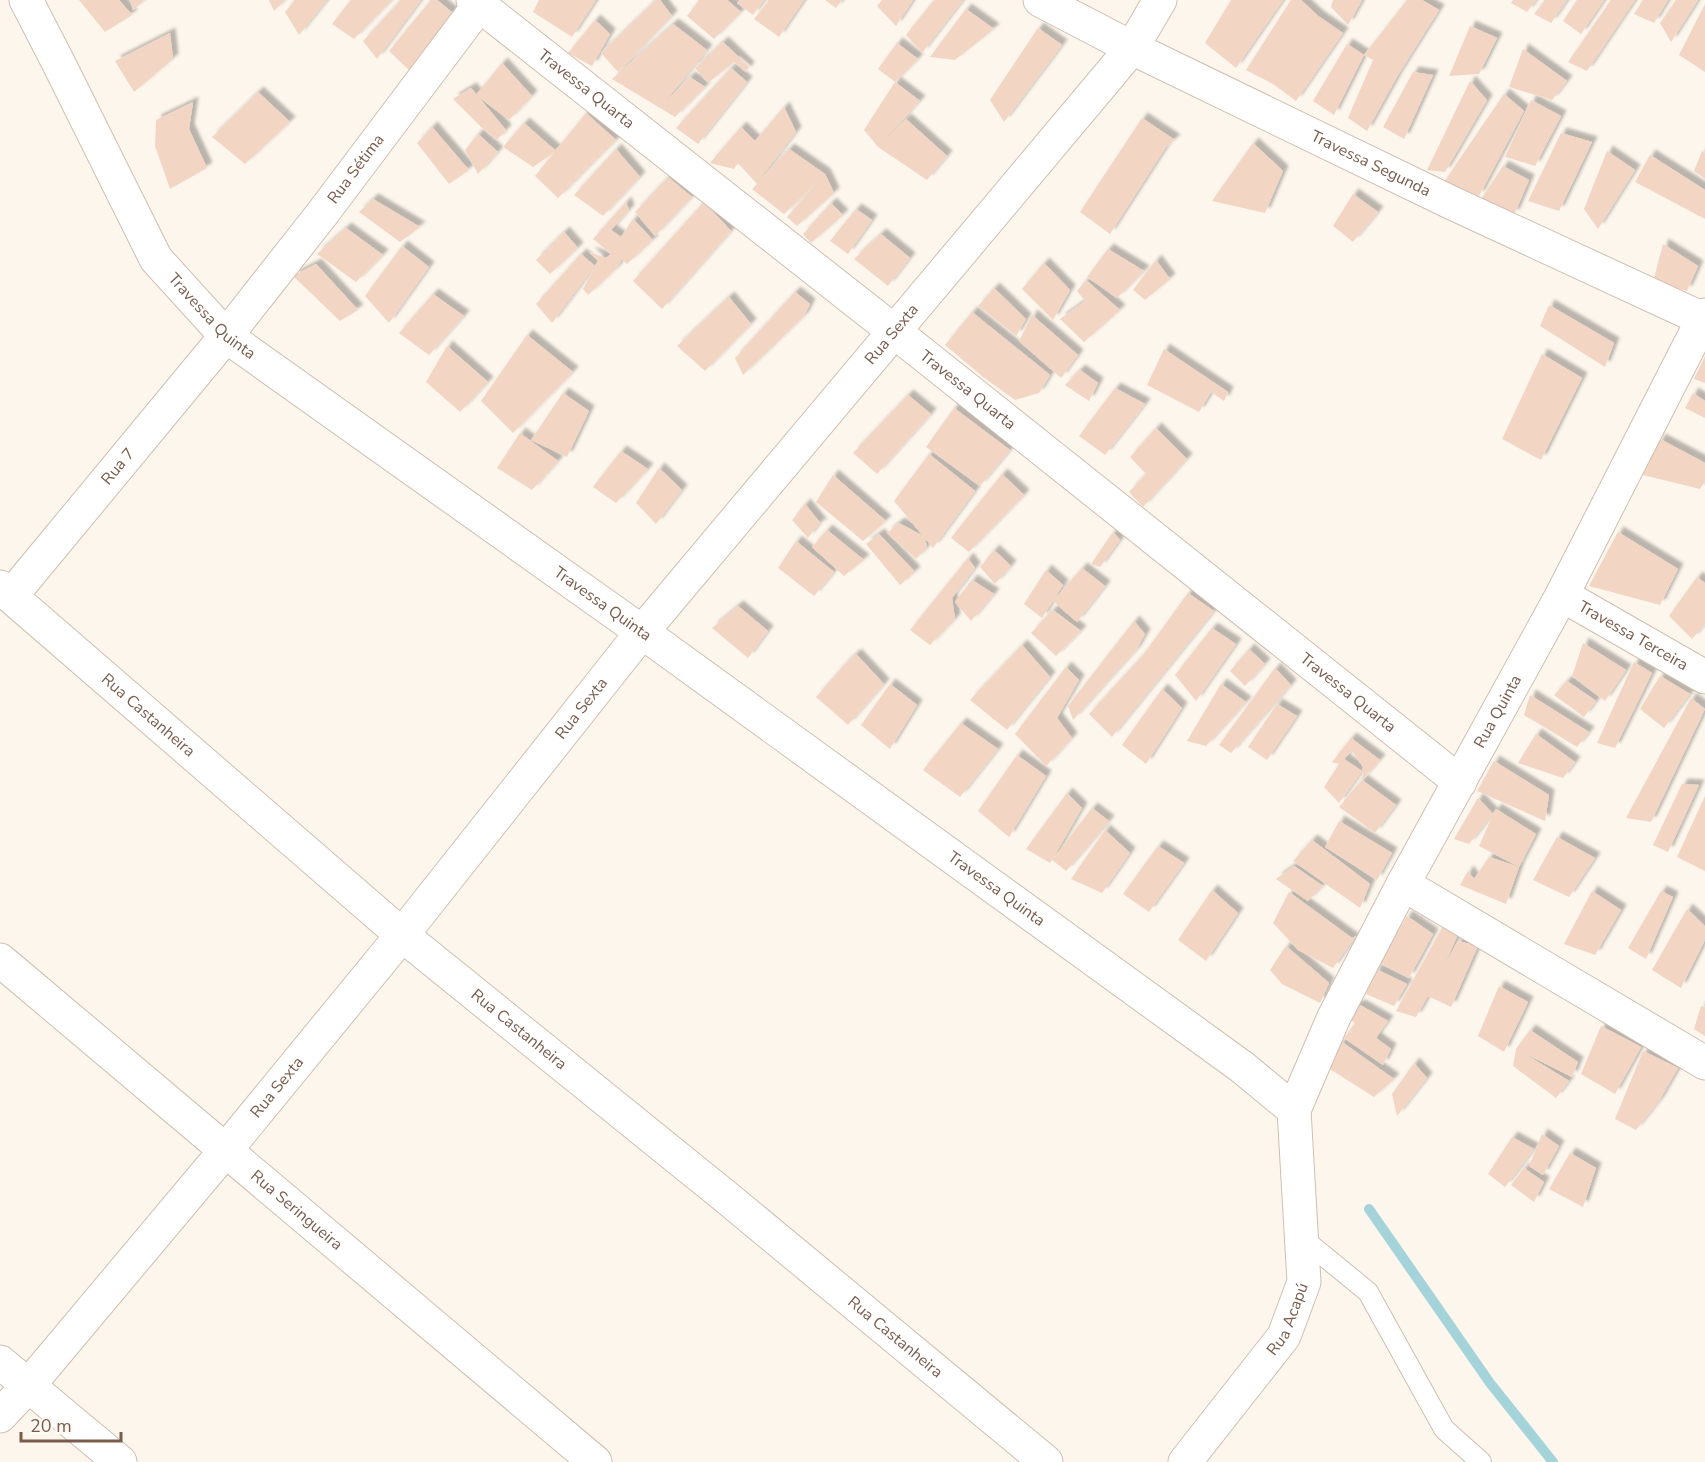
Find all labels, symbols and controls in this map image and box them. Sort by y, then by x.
street label: Travessa Quarta [533,44,639,134]
street label: Travessa Segunda [1307,125,1434,202]
street label: Rua Sétima [322,129,389,208]
street label: Travessa Quinta [163,268,260,365]
street label: Rua Sexta [860,299,924,369]
street label: Travessa Quarta [915,345,1020,435]
street label: Rua 7 [96,443,140,490]
street label: Travessa Quinta [549,562,656,646]
street label: Travessa Terceira [1574,596,1692,676]
street label: Travessa Quarta [1295,648,1401,738]
street label: Rua Castanheira [97,668,200,762]
street label: Rua Quinta [1469,671,1527,752]
street label: Rua Sexta [550,673,613,744]
street label: Travessa Quinta [943,846,1049,932]
street label: Rua Castanheira [466,984,572,1075]
street label: Rua Sexta [245,1052,309,1123]
street label: Rua Seringueira [246,1165,347,1255]
street label: Rua Acapú [1262,1280,1314,1360]
street label: Rua Castanheira [843,1291,947,1383]
scale bar [21,1405,122,1443]
text: 20 m [30,1414,72,1438]

